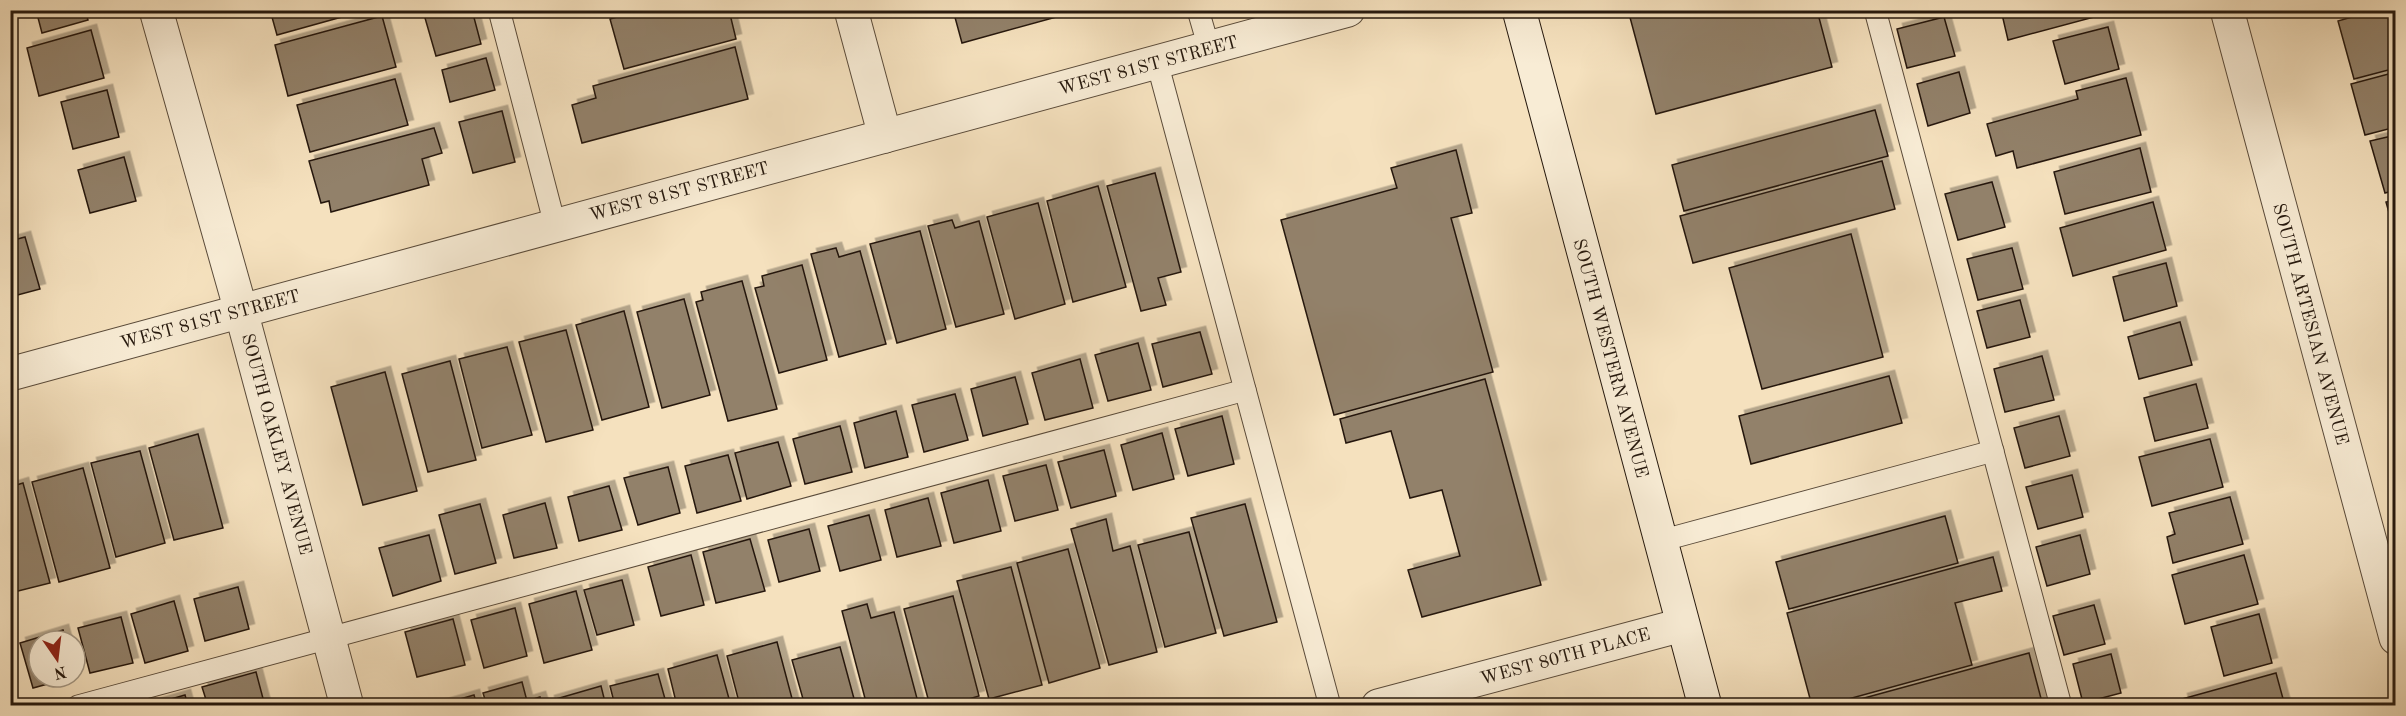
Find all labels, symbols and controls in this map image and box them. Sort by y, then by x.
street label: WEST 81ST STREET [1056,33,1240,99]
street label: WEST 81ST STREET [587,159,771,225]
street label: SOUTH ARTESIAN AVENUE [2269,201,2351,447]
street label: SOUTH WESTERN AVENUE [1569,237,1651,480]
street label: WEST 81ST STREET [118,287,302,353]
street label: SOUTH OAKLEY AVENUE [238,332,314,557]
street label: WEST 80TH PLACE [1478,626,1652,688]
north arrow [27,629,87,689]
text: N [52,662,68,681]

